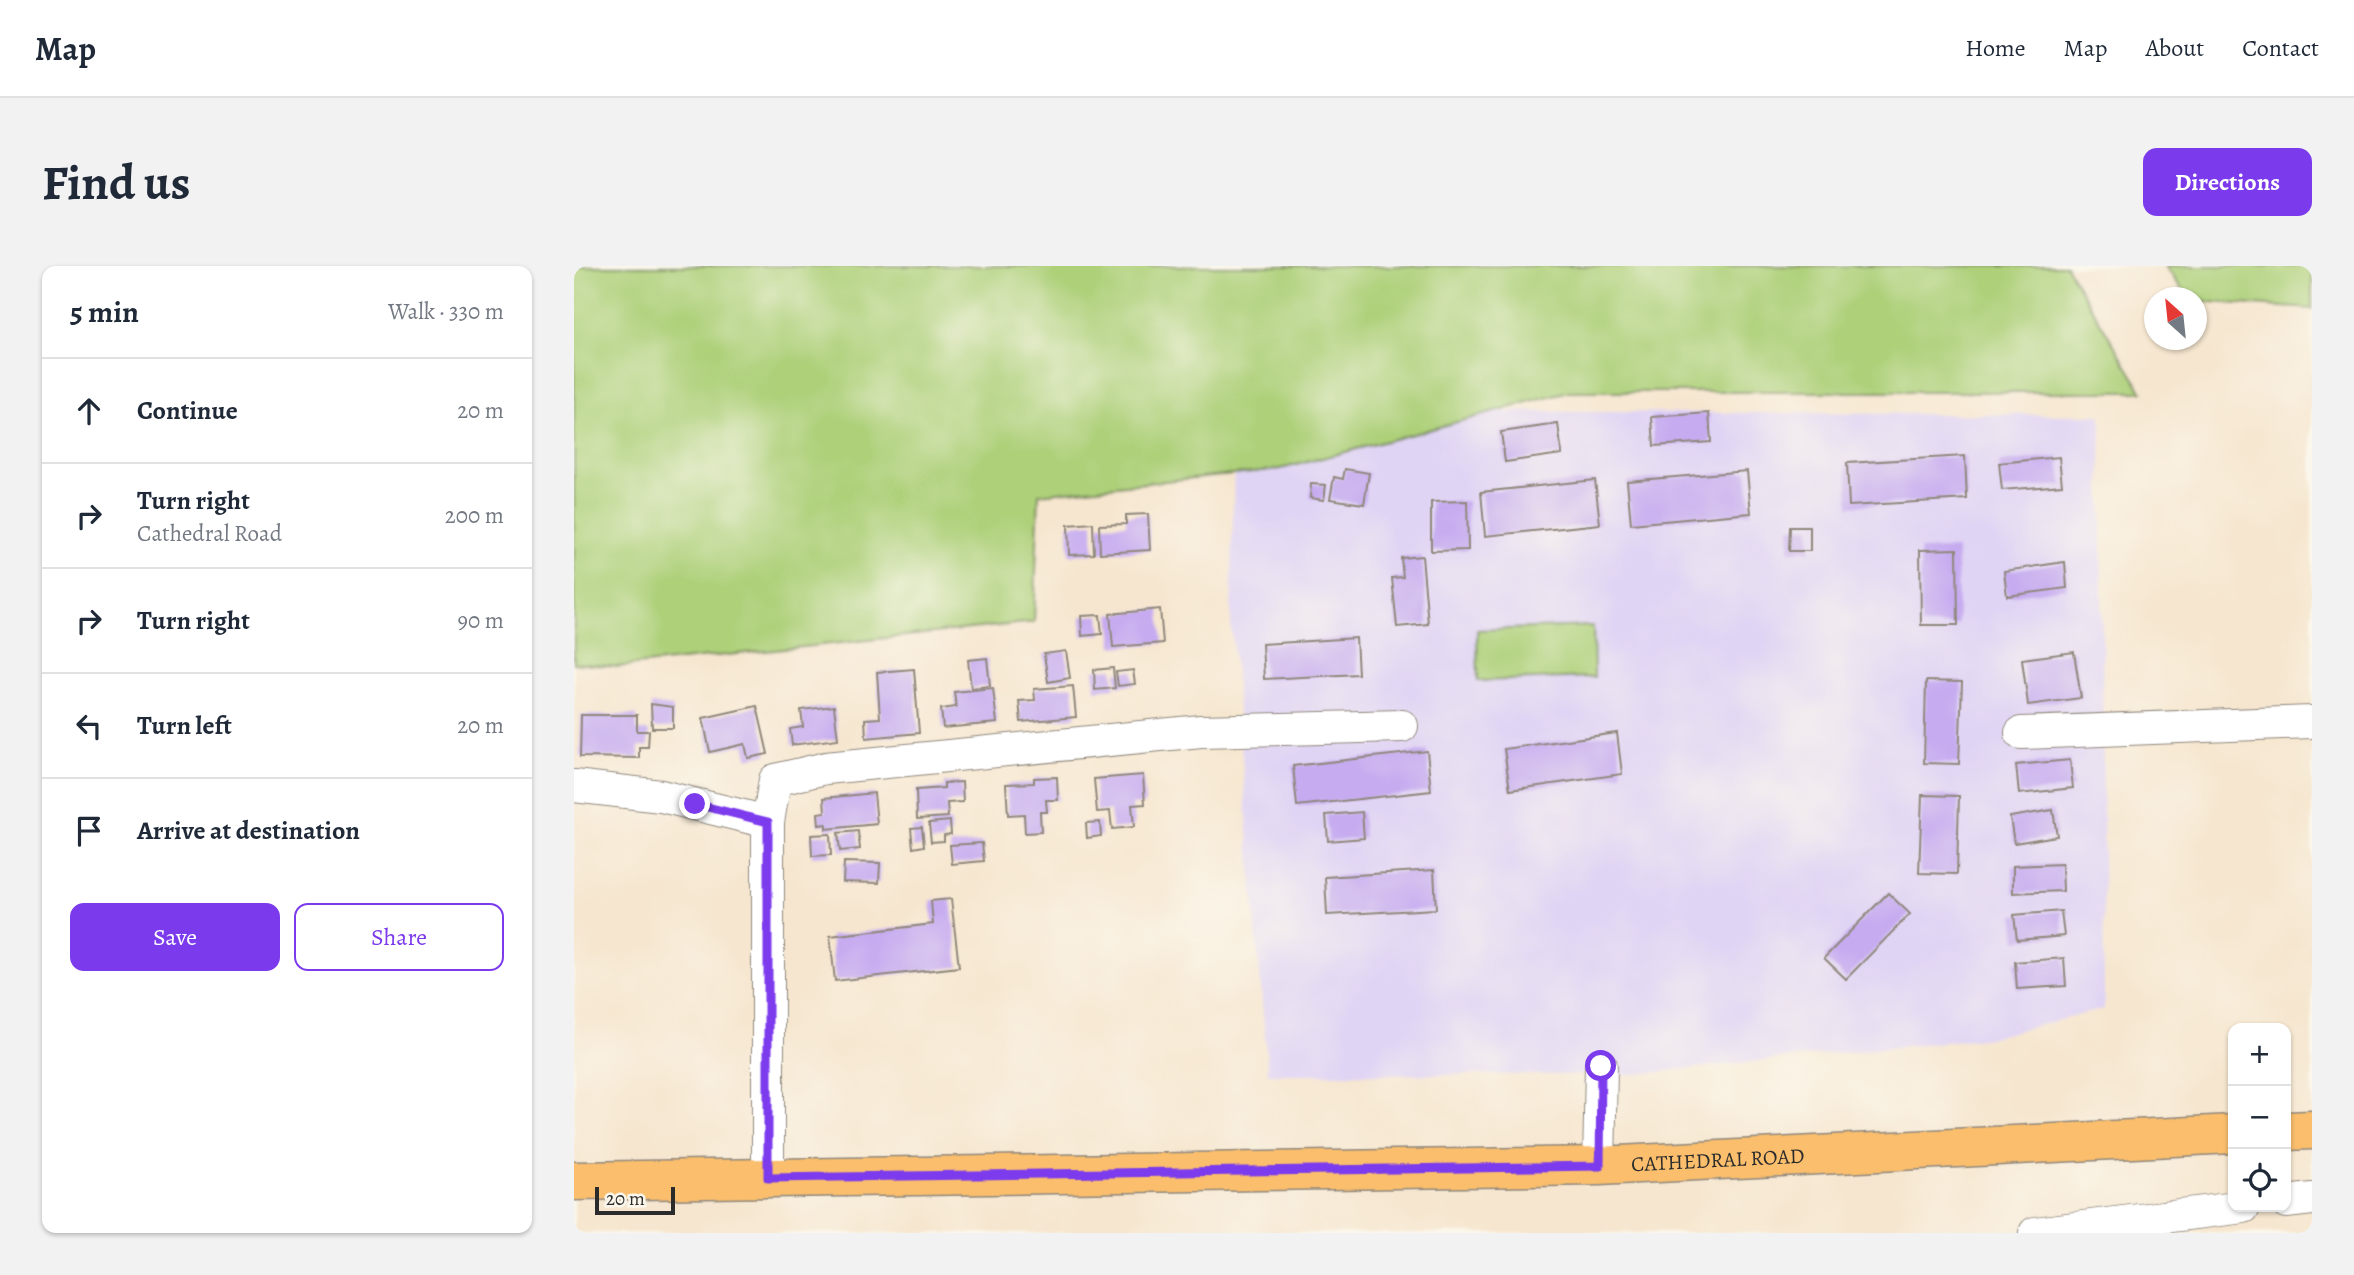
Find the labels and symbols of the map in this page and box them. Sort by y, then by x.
north arrow [2144,287,2207,350]
route end [679,788,710,819]
route start [1585,1050,1616,1081]
street label: CATHEDRAL ROAD [1630,1142,1805,1178]
scale bar [595,1184,676,1216]

